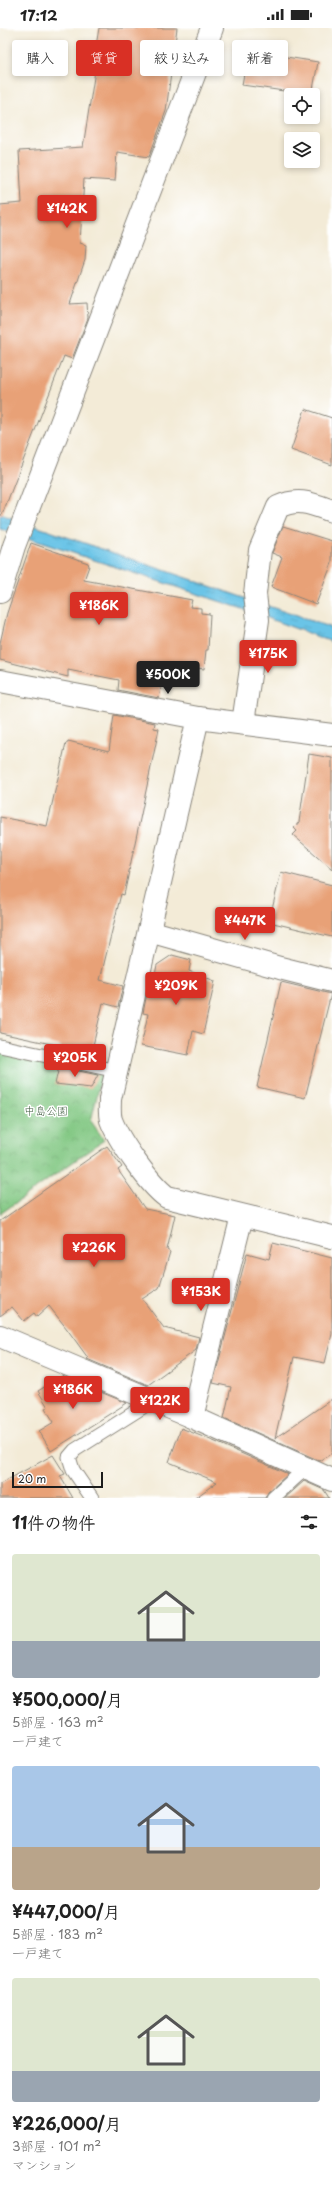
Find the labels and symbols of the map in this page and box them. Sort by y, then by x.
pin: ¥142K [39,195,95,229]
pin: ¥186K [71,592,127,626]
pin: ¥175K [240,640,296,674]
pin: ¥500K [140,661,196,695]
pin: ¥447K [217,907,273,941]
pin: ¥209K [148,972,204,1006]
pin: ¥205K [47,1044,103,1078]
park label: 中島公園 [24,1102,68,1119]
pin: ¥226K [66,1234,122,1268]
pin: ¥153K [173,1278,229,1312]
pin: ¥186K [45,1376,101,1410]
pin: ¥122K [132,1387,188,1421]
scale bar [12,1470,103,1489]

